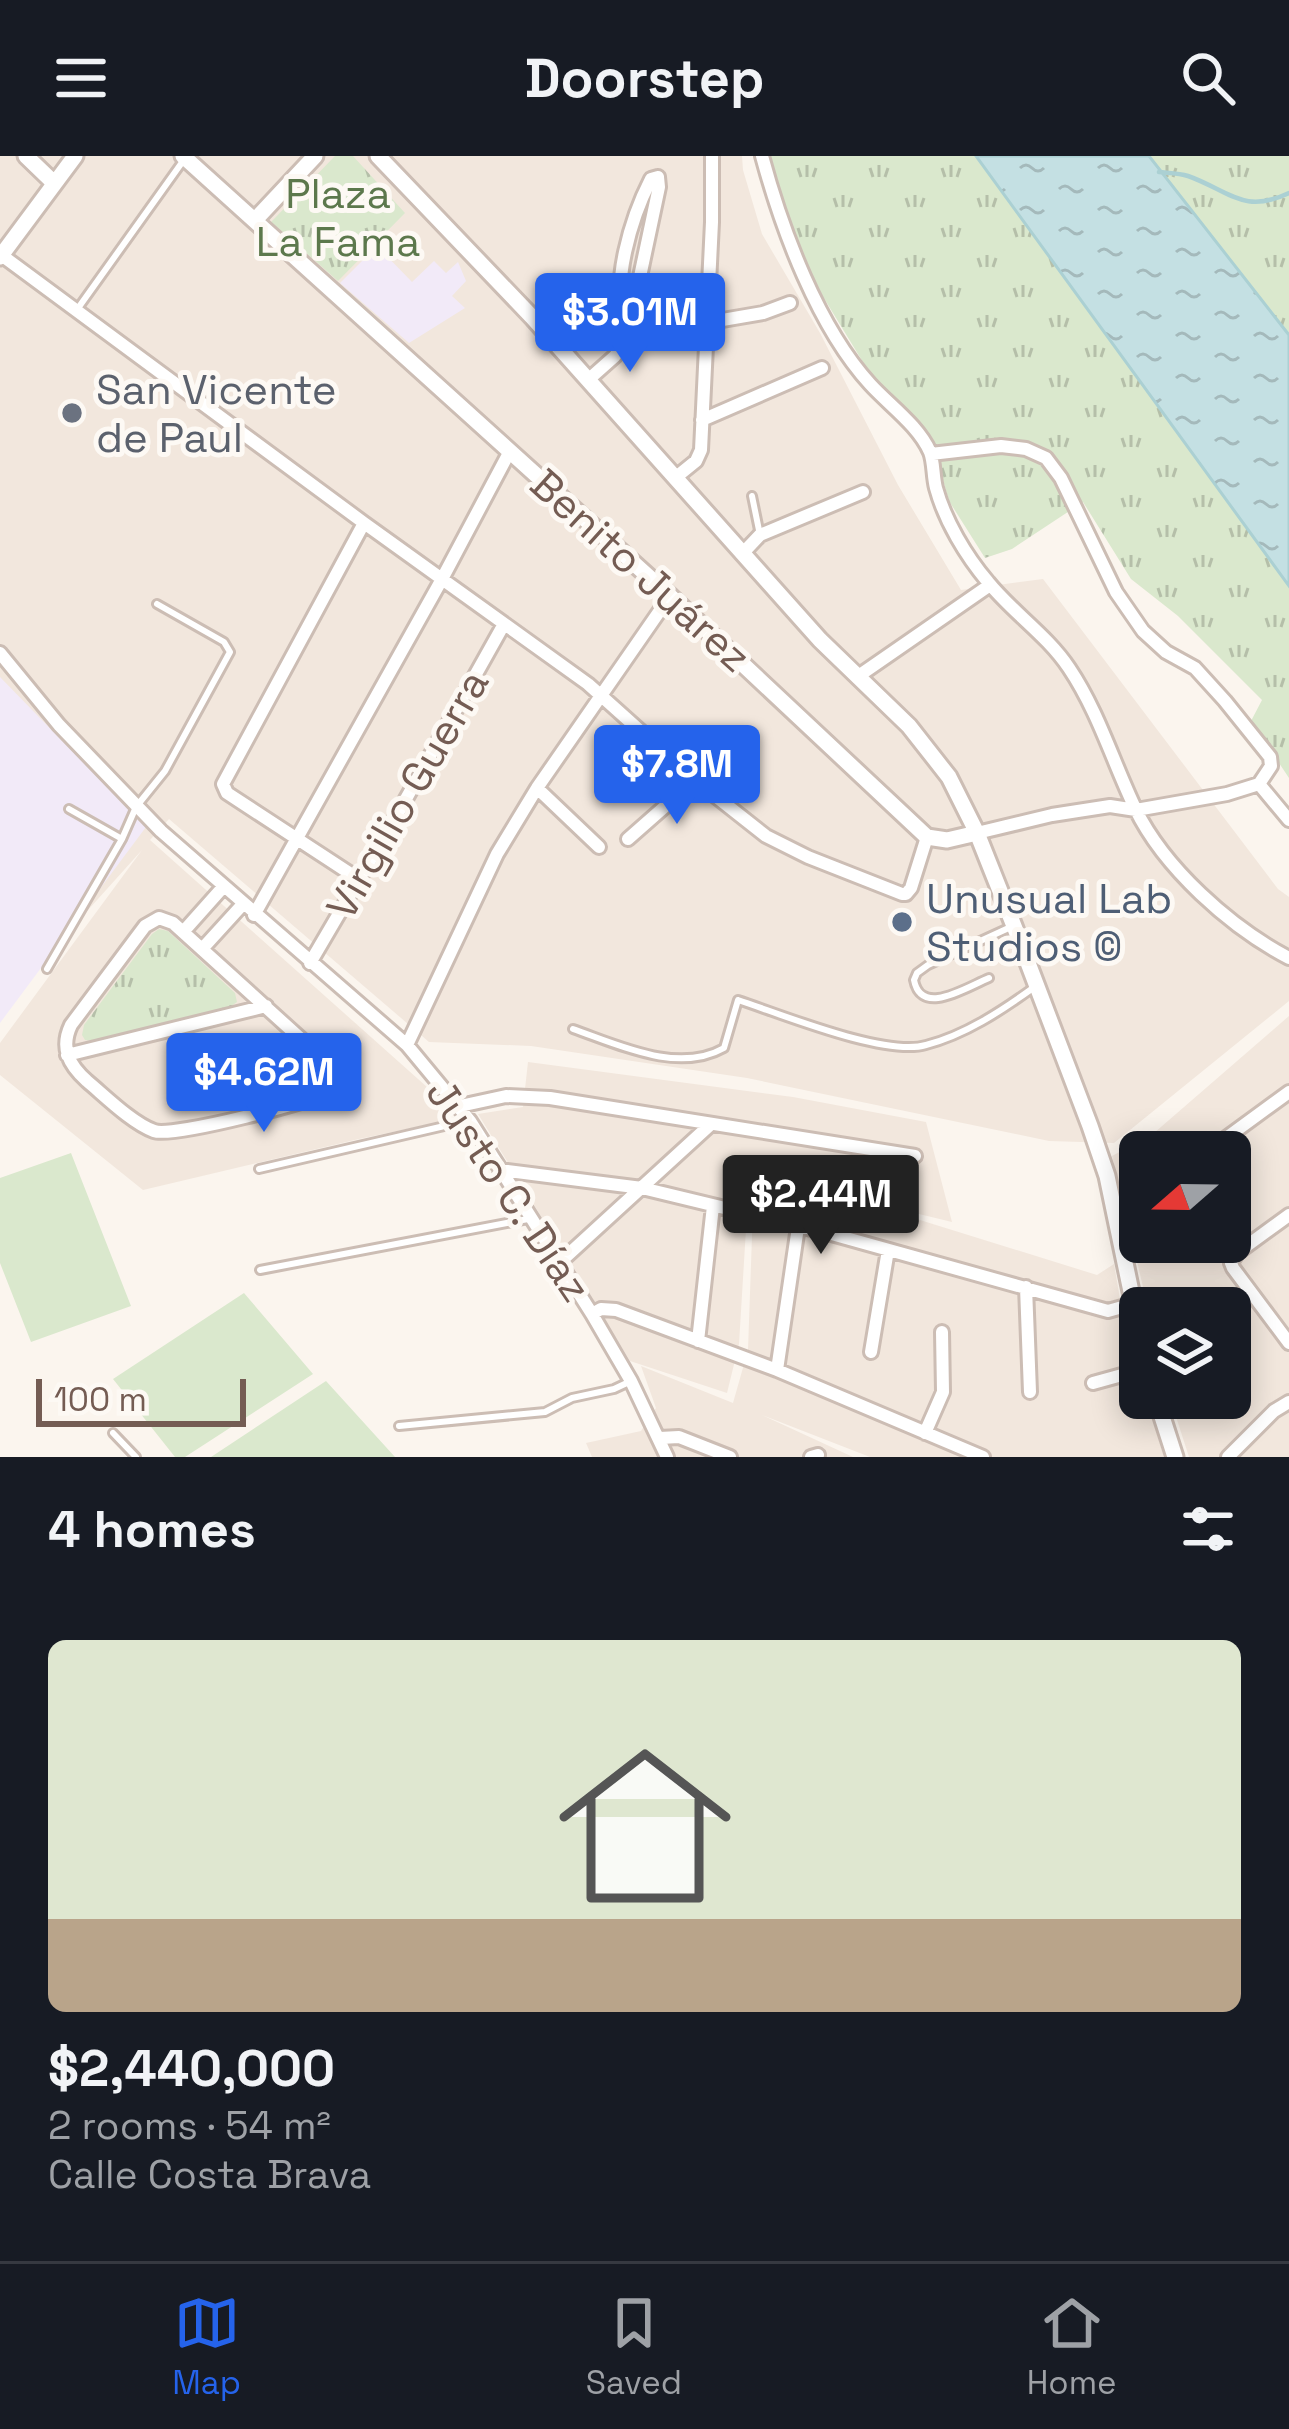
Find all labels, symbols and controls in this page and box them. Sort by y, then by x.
text: Doorstep [525,44,764,113]
icon: menu [48,45,114,111]
icon: search [1175,45,1241,111]
park label: Plaza La Fama [256,167,420,268]
pin: $3.01M [532,273,728,375]
text: $3.01M [562,287,698,336]
place label: San Vicente de Paul [96,363,337,464]
marker: San Vicente de Paul [59,400,85,426]
street label: Benito Juárez [519,457,762,683]
street label: Virgilio Guerra [315,660,500,928]
pin: $7.8M [593,725,761,827]
text: $7.8M [621,739,733,788]
place label: Unusual Lab Studios © [926,872,1172,973]
marker: Unusual Lab Studios © [889,909,915,935]
pin: $4.62M [166,1033,362,1135]
text: $4.62M [193,1047,335,1096]
street label: Justo C. Díaz [415,1069,603,1312]
north arrow [1119,1131,1251,1263]
map controls [1119,1131,1251,1419]
pin: $2.44M [723,1155,919,1257]
text: $2.44M [750,1169,892,1218]
button: layers [1119,1287,1251,1419]
scale bar [36,1373,246,1426]
text: 100 m [54,1379,147,1421]
icon: filters [1175,1496,1241,1562]
text: 4 homes [48,1497,256,1562]
icon: home [537,1718,753,1934]
text: $2,440,000 [48,2036,335,2101]
text: 2 rooms · 54 m² [48,2101,331,2150]
text: Calle Costa Brava [48,2150,371,2199]
tab: Map [172,2290,241,2404]
tab: Saved [586,2290,682,2404]
tab: Home [1027,2290,1117,2404]

